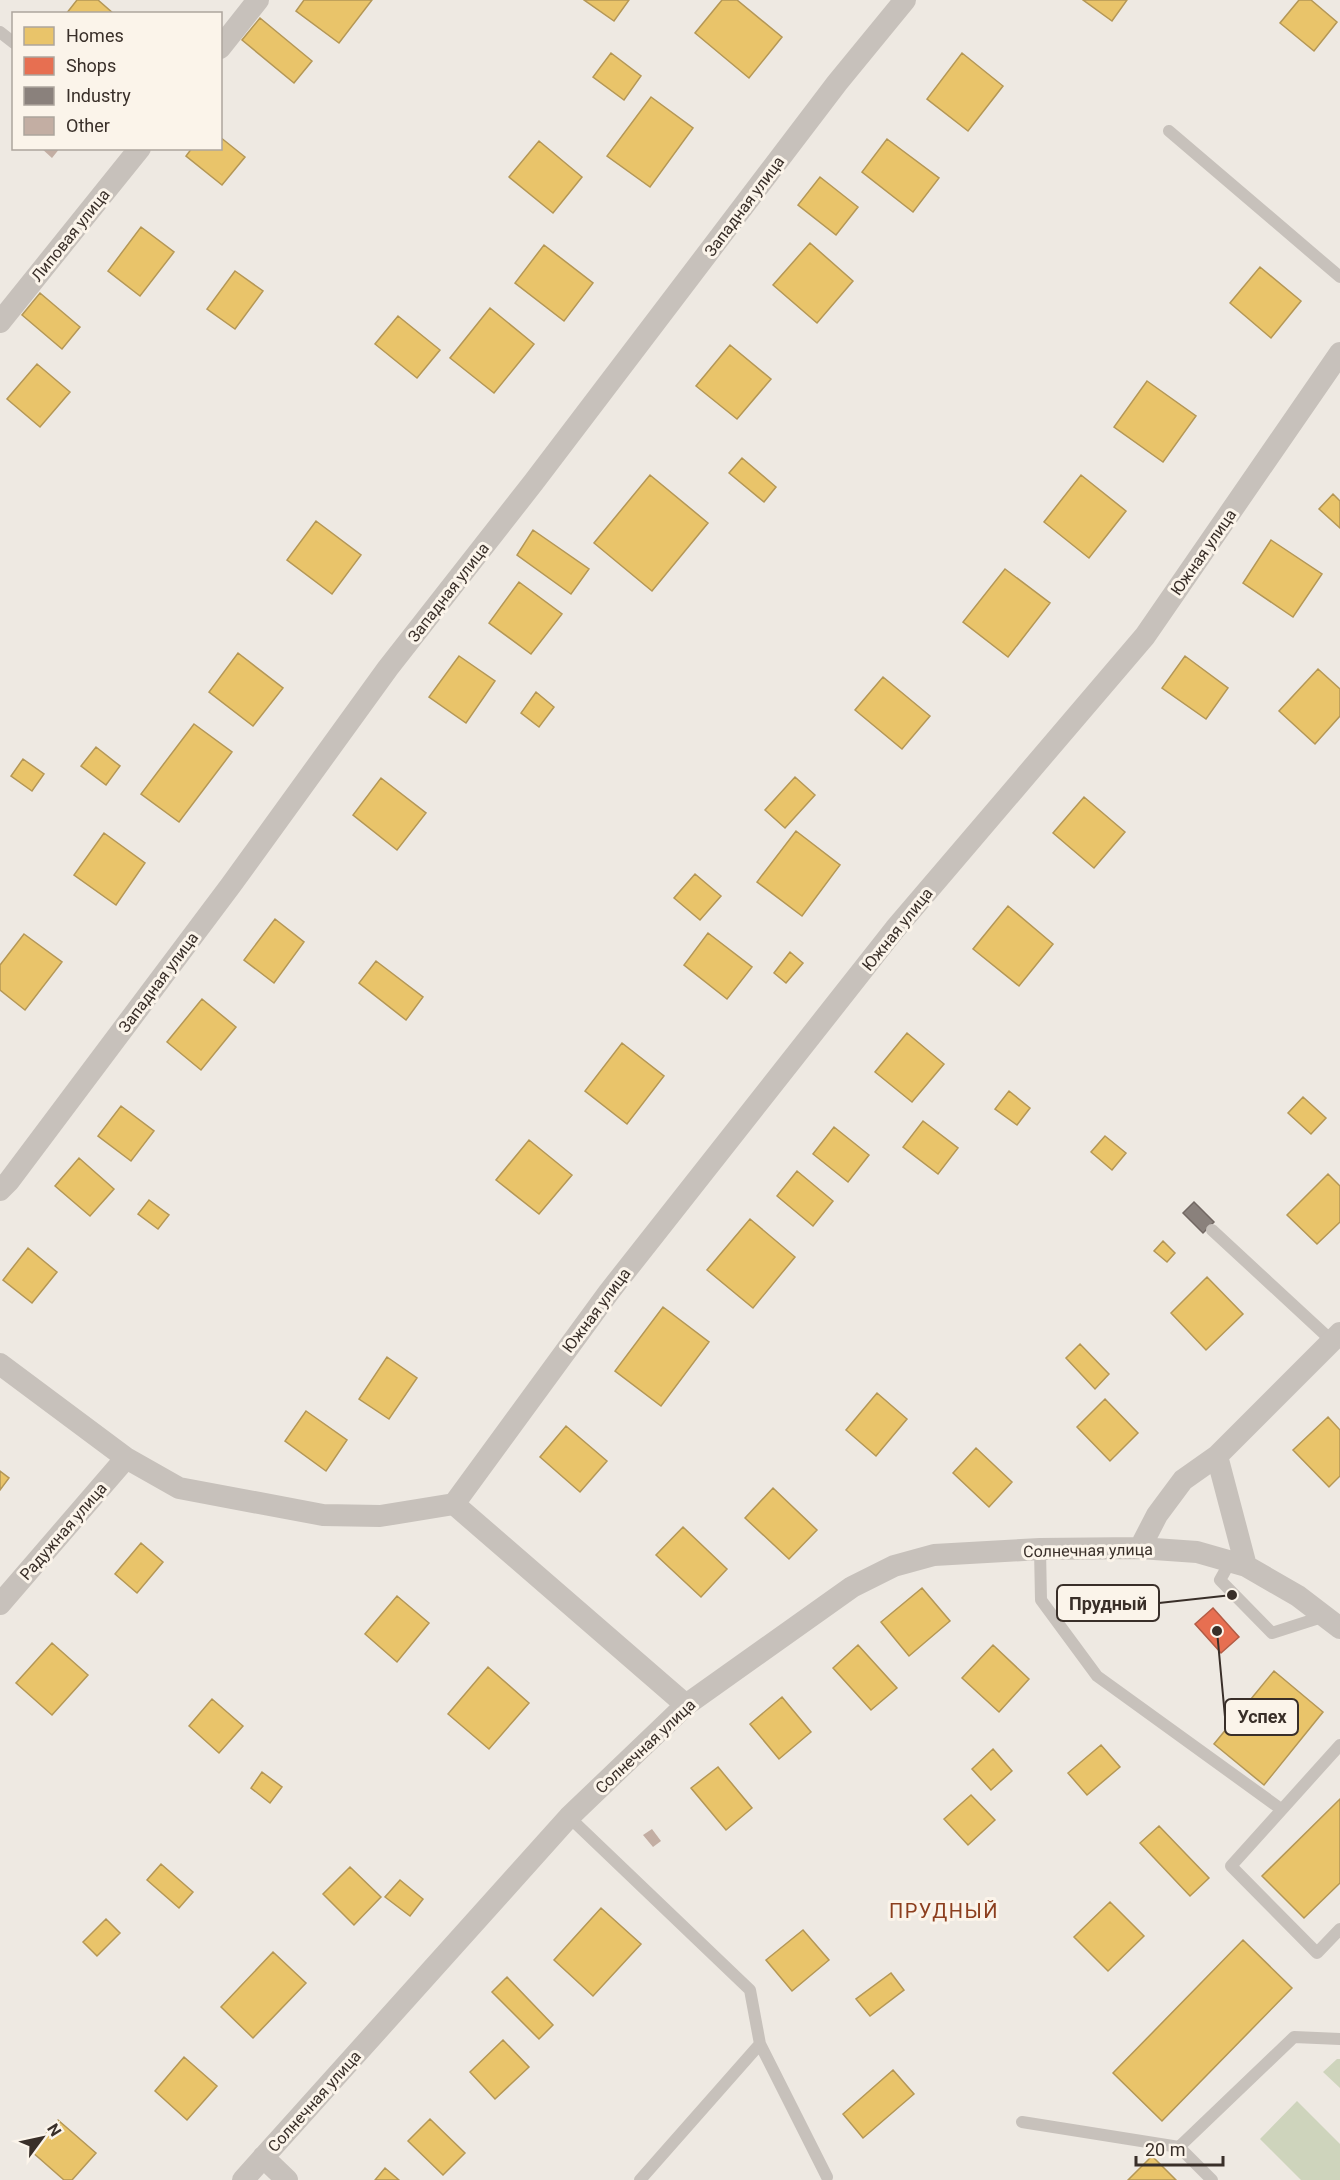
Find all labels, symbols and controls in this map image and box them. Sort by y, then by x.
legend [12,12,222,150]
text: Homes [66,25,124,46]
text: Shops [66,55,116,76]
text: Industry [66,85,131,106]
text: Other [66,115,110,136]
street label: Западная улица [701,153,788,260]
street label: Липовая улица [27,185,113,285]
street label: Южная улица [1167,505,1240,599]
street label: Западная улица [404,539,493,646]
street label: Южная улица [858,884,937,975]
street label: Западная улица [115,929,202,1036]
street label: Южная улица [558,1264,634,1356]
street label: Радужная улица [16,1479,111,1584]
street label: Солнечная улица [1023,1540,1153,1561]
callout: Прудный [1057,1585,1159,1621]
text: Прудный [1069,1593,1147,1614]
street label: Солнечная улица [591,1695,699,1798]
callout: Успех [1225,1699,1298,1735]
text: Успех [1237,1706,1287,1727]
district label: ПРУДНЫЙ [889,1899,999,1923]
street label: Солнечная улица [264,2047,365,2156]
north arrow [12,2108,72,2168]
text: N [43,2120,65,2140]
scale bar [1136,2129,1223,2167]
text: 20 m [1145,2139,1185,2160]

